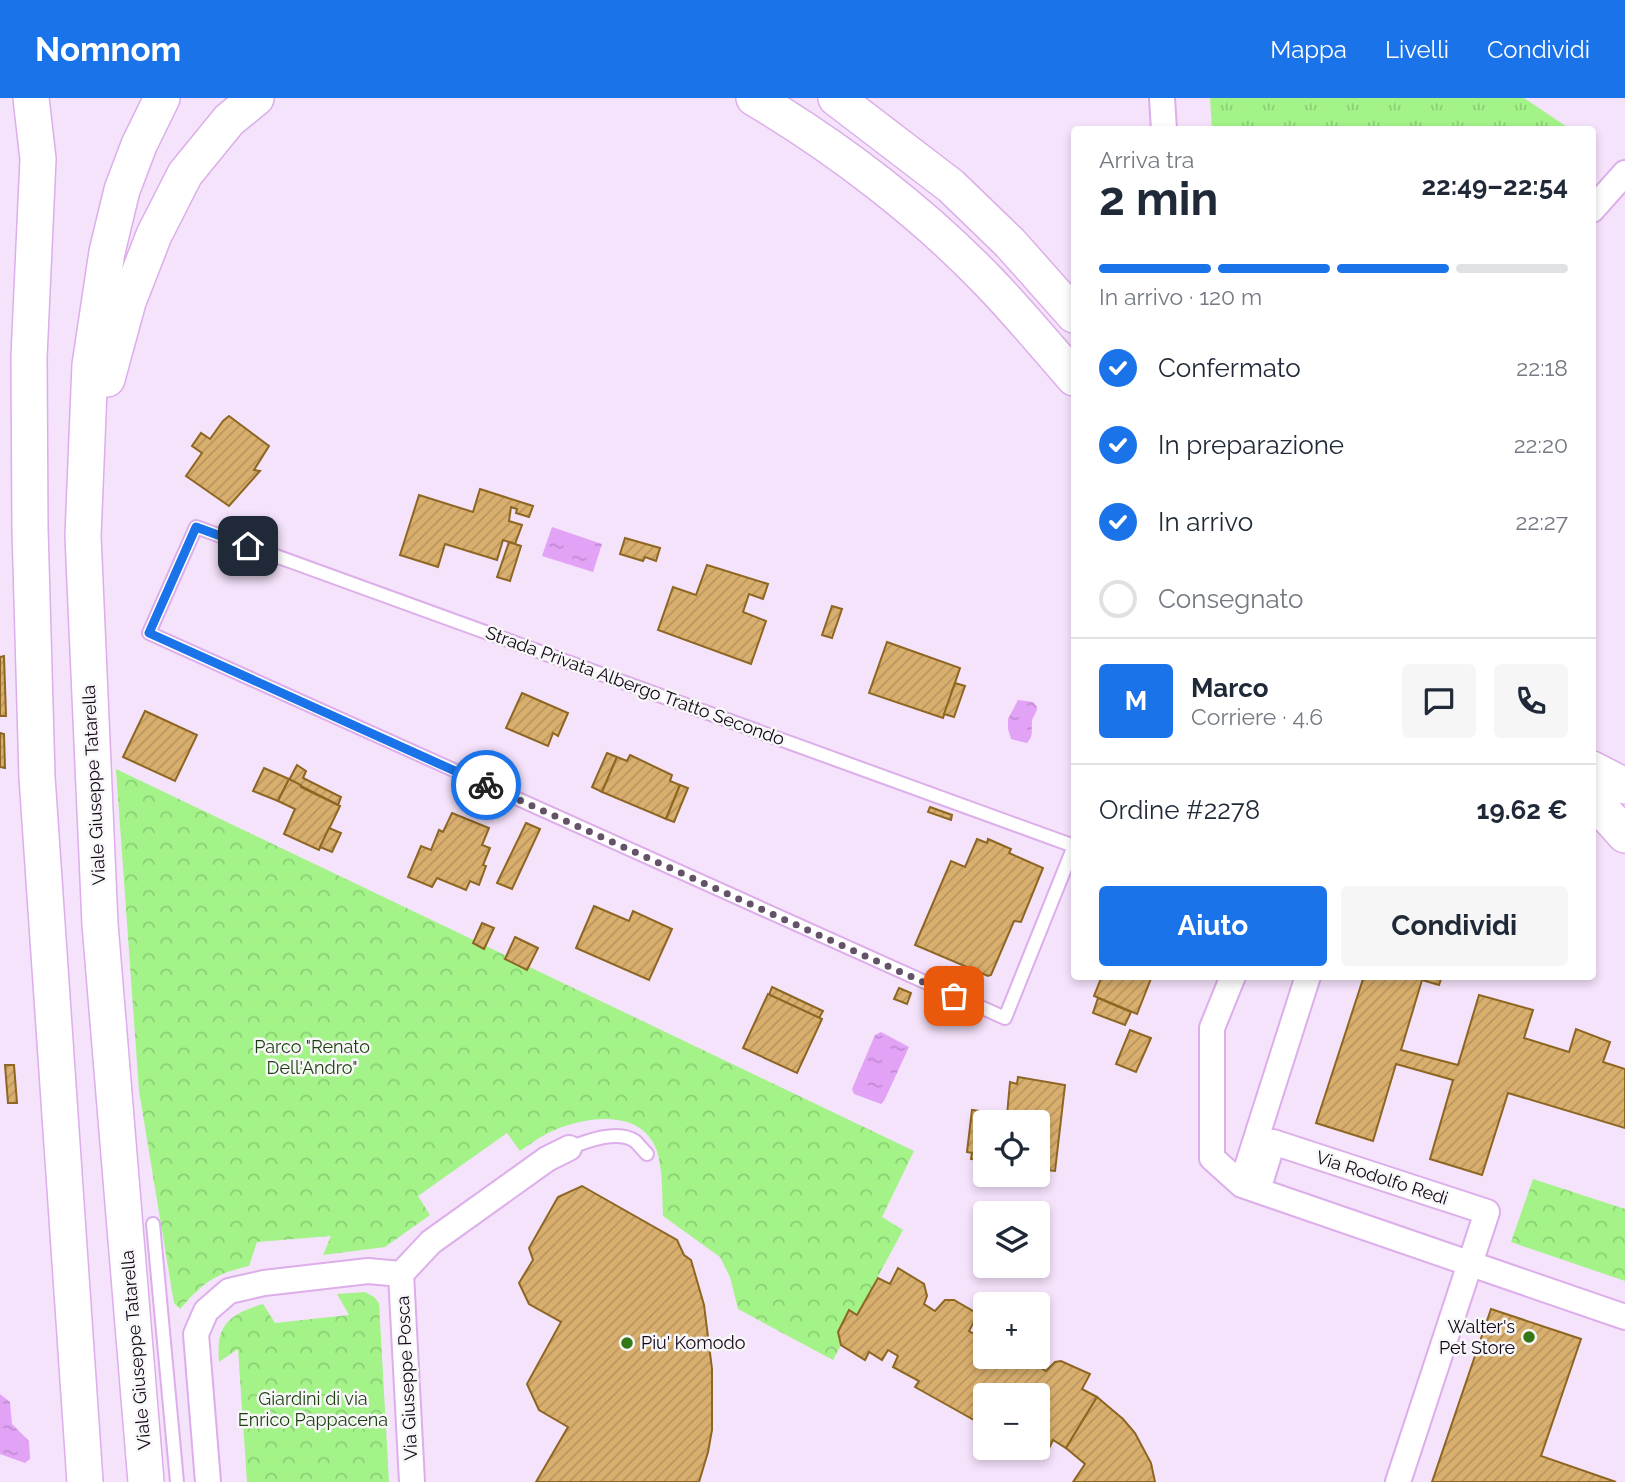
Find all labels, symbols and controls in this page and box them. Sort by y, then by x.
text: Nomnom [35,30,181,69]
text: Mappa [1270,35,1347,64]
text: Livelli [1385,35,1449,64]
text: Condividi [1487,35,1590,64]
text: Arriva tra [1099,146,1194,173]
text: 22:49–22:54 [1421,171,1568,201]
text: 2 min [1099,172,1218,226]
text: In arrivo · 120 m [1099,283,1262,310]
icon: check [1099,349,1137,387]
text: Confermato [1158,353,1301,383]
text: 22:18 [1516,354,1568,381]
icon: check [1099,426,1137,464]
text: In preparazione [1158,430,1344,460]
text: 22:20 [1514,431,1568,458]
icon: check [1099,503,1137,541]
text: In arrivo [1158,507,1253,537]
text: 22:27 [1515,508,1568,535]
pin [218,516,278,576]
icon: home [229,527,267,565]
text: Consegnato [1158,584,1304,614]
street label: Strada Privata Albergo Tratto Secondo [483,622,788,750]
button: chat [1402,664,1476,738]
button: phone [1494,664,1568,738]
text: Marco [1191,673,1268,703]
street label: Viale Giuseppe Tatarella [78,684,109,886]
text: M [1125,686,1147,716]
text: Corriere · 4.6 [1191,703,1323,730]
courier [451,750,521,820]
icon: bike [467,766,505,804]
text: Ordine #2278 [1099,795,1260,825]
text: 19.62 € [1477,795,1568,825]
button: Aiuto [1099,886,1327,966]
button: Condividi [1341,886,1568,966]
pin [924,966,984,1026]
icon: bag [935,977,973,1015]
park label: Parco "Renato Dell'Andro" [254,1036,370,1078]
map controls [973,1110,1050,1460]
button: locate [973,1110,1050,1187]
street label: Via Rodolfo Redi [1313,1146,1451,1209]
button: layers [973,1201,1050,1278]
street label: Viale Giuseppe Tatarella [116,1249,155,1451]
button: + [973,1292,1050,1369]
street label: Via Giuseppe Posca [392,1295,421,1461]
place label: Walter's Pet Store [1439,1316,1515,1358]
marker: Walter's Pet Store [1521,1329,1537,1345]
place label: Piu' Komodo [641,1332,746,1353]
marker: Piu' Komodo [619,1335,635,1351]
button: − [973,1383,1050,1460]
park label: Giardini di via Enrico Pappacena [238,1388,388,1430]

